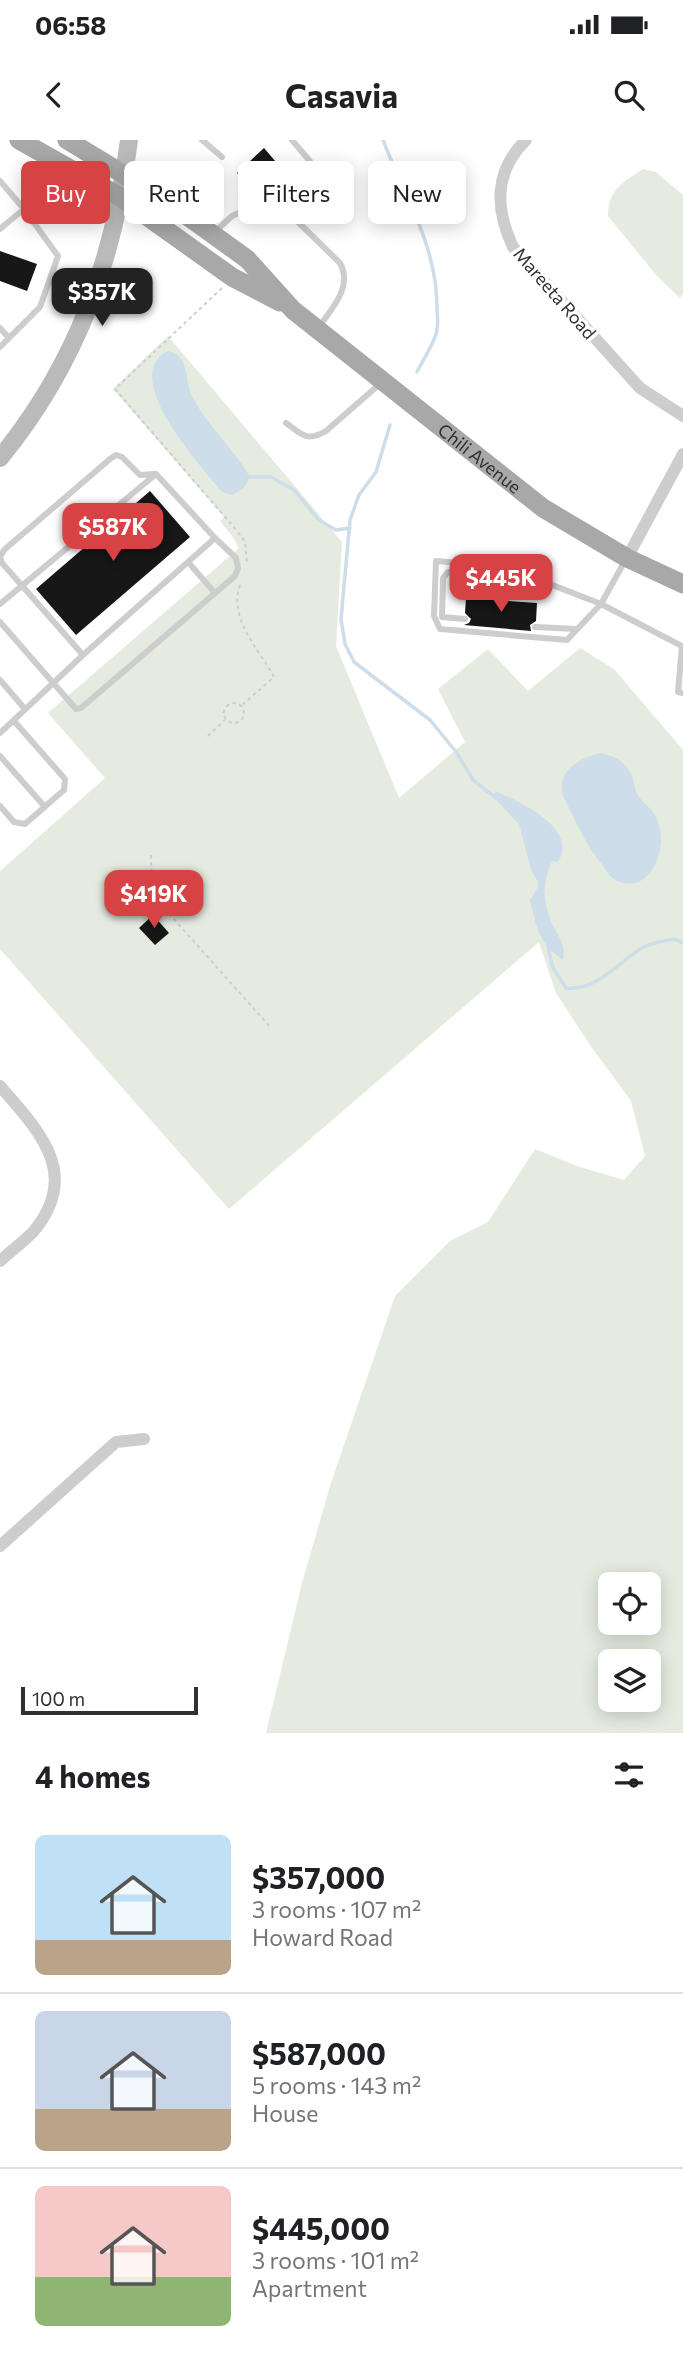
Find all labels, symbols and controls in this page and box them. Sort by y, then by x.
text: 06:58 [35,9,106,40]
text: Casavia [285,75,398,115]
icon: back [35,76,73,114]
icon: search [610,76,648,114]
chip: Buy [21,161,110,224]
chip: Rent [124,161,224,224]
chip: Filters [238,161,354,224]
chip: New [368,161,466,224]
street label: Mareeta Road [509,243,601,343]
pin: $357K [53,268,151,328]
text: $357K [68,277,136,305]
street label: Chili Avenue [434,418,526,498]
pin: $587K [64,504,162,563]
text: $587K [78,512,148,540]
pin: $445K [452,554,550,614]
text: $445K [466,563,536,591]
pin: $419K [105,870,203,930]
text: $419K [120,879,188,907]
map controls [598,1572,661,1712]
button: locate [598,1572,661,1635]
button: layers [598,1649,661,1712]
scale bar [21,1684,198,1716]
text: 100 m [32,1687,85,1710]
icon: filters [610,1756,648,1794]
text: 4 homes [35,1757,150,1794]
text: $357,000 [252,1858,385,1895]
icon: home [91,1863,175,1947]
text: 3 rooms · 107 m² [252,1895,421,1923]
text: Howard Road [252,1923,393,1951]
text: $587,000 [252,2034,386,2071]
icon: home [91,2039,175,2123]
text: 5 rooms · 143 m² [252,2071,421,2099]
text: House [252,2099,318,2127]
text: $445,000 [252,2209,390,2246]
icon: home [91,2214,175,2298]
text: 3 rooms · 101 m² [252,2246,419,2274]
text: Apartment [252,2274,367,2302]

